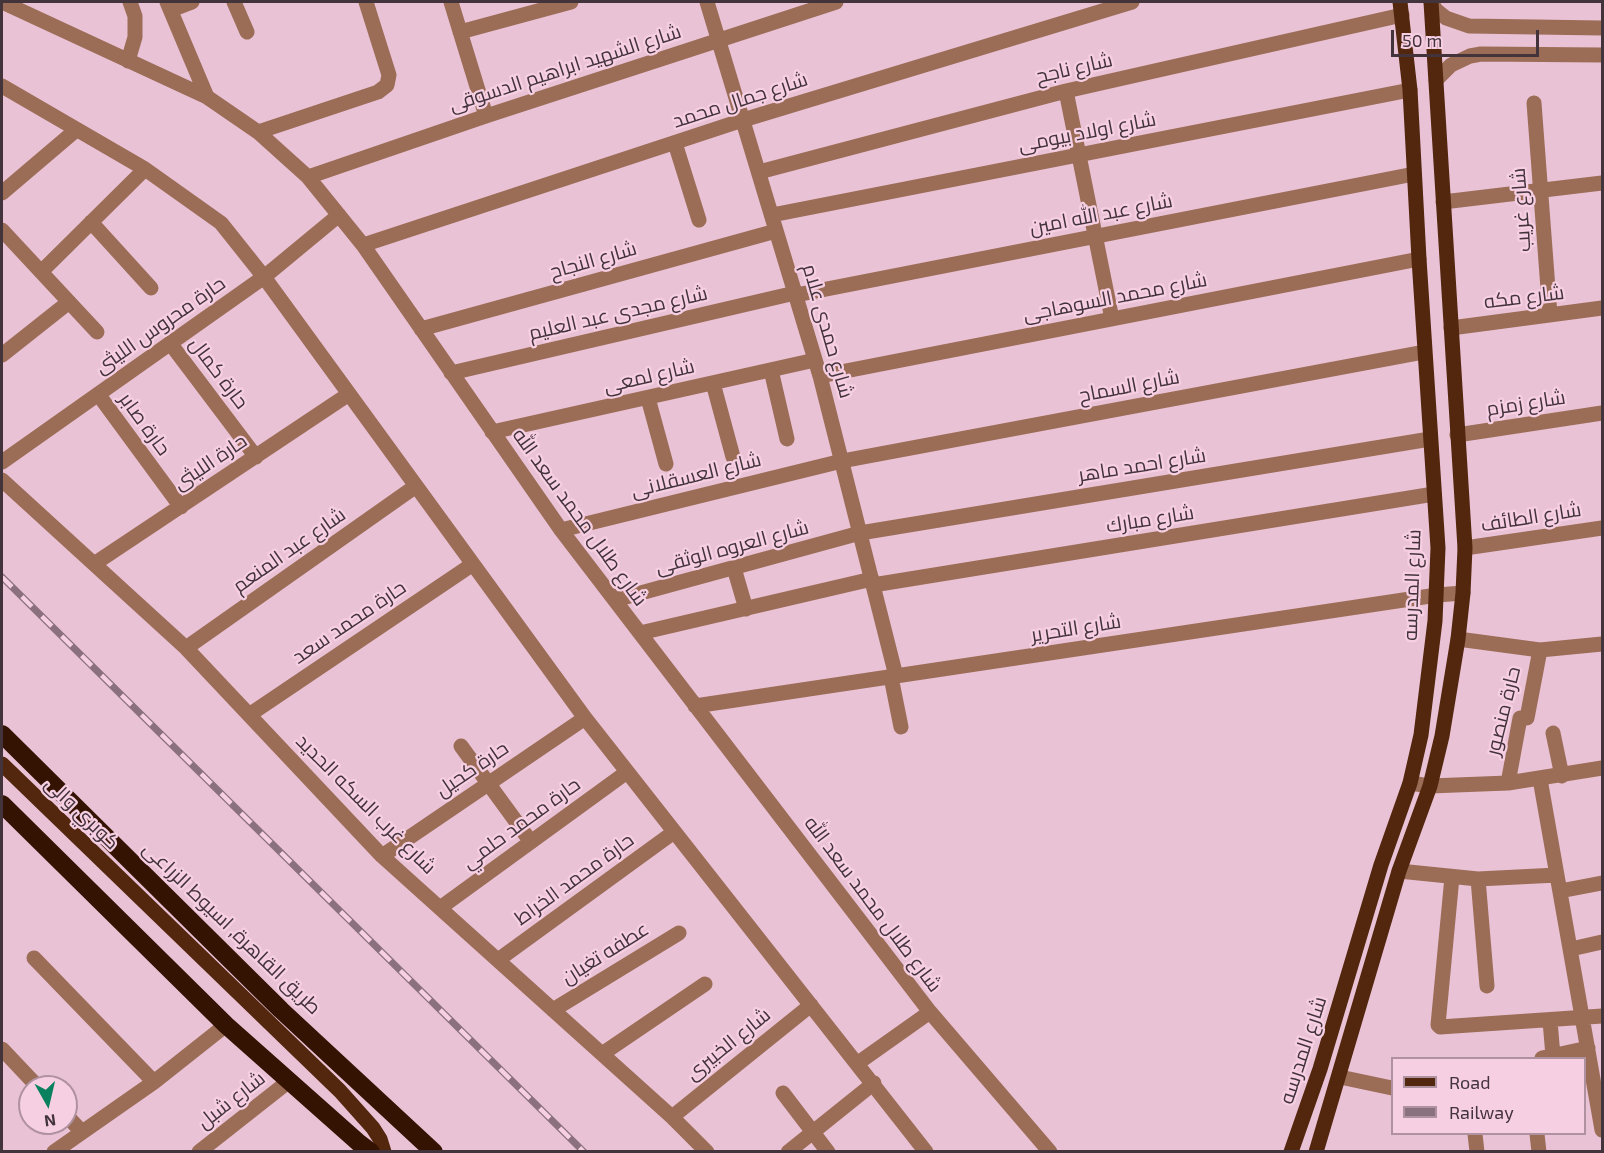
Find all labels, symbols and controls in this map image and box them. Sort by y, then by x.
scale bar [1394,18,1542,56]
street label: شارع الشهيد ابراهيم الدسوقى [446,19,684,117]
text: 50 m [1402,29,1442,51]
street label: شارع ناجح [1033,48,1115,88]
street label: شارع جمال محمد [669,67,811,133]
street label: شارع اولاد بيومى [1016,107,1158,157]
street label: شارع غريب [1506,167,1536,253]
street label: شارع عبد الله امين [1028,188,1174,240]
street label: شارع النجاح [547,236,639,284]
street label: شارع حمدى علام [797,261,859,401]
street label: شارع محمد السوهاجى [1021,267,1209,327]
street label: حارة محروس الليثى [90,271,230,379]
street label: شارع مكه [1482,280,1566,314]
street label: شارع مجدى عبد العليم [526,281,710,345]
street label: حارة كمال [184,332,254,414]
street label: شارع لمعى [601,354,697,398]
street label: شارع السماح [1077,364,1181,408]
street label: شارع زمزم [1485,385,1567,421]
street label: حارة صابر [114,388,176,460]
street label: شارع طلال محمد سعد الله [507,424,653,610]
street label: حارة الليثى [169,429,251,495]
street label: شارع احمد ماهر [1076,443,1208,487]
street label: شارع العسقلانى [628,447,764,503]
street label: شارع الطائف [1479,497,1583,537]
street label: شارع مبارك [1104,500,1196,538]
street label: شارع عبد المنعم [228,502,350,598]
street label: شارع العروه الوثقى [653,515,811,579]
street label: شارع المدرسه [1398,529,1426,641]
street label: حارة محمد سعد [288,575,410,669]
street label: شارع التحرير [1029,609,1123,647]
street label: حارة منصور [1480,664,1526,758]
street label: شارع غرب السكه الحديد [291,729,441,879]
street label: حارة كحيل [431,736,513,802]
street label: كوبري والى [40,772,124,854]
street label: حارة محمد حلمي [457,772,585,874]
street label: شارع طلال محمد سعد الله [799,811,947,997]
street label: حارة محمد الخراط [510,828,638,930]
street label: طريق القاهرة, اسيوط الزراعى [138,837,326,1019]
street label: عطفه تغيان [557,917,653,989]
street label: شارع المدرسه [1274,993,1332,1107]
street label: شارع الخبيرى [681,1003,775,1085]
legend [1391,1057,1586,1135]
street label: شارع شبل [192,1066,270,1134]
text: Road [1449,1071,1490,1093]
north arrow [18,1075,78,1135]
text: Railway [1449,1101,1514,1123]
text: N [43,1111,57,1132]

